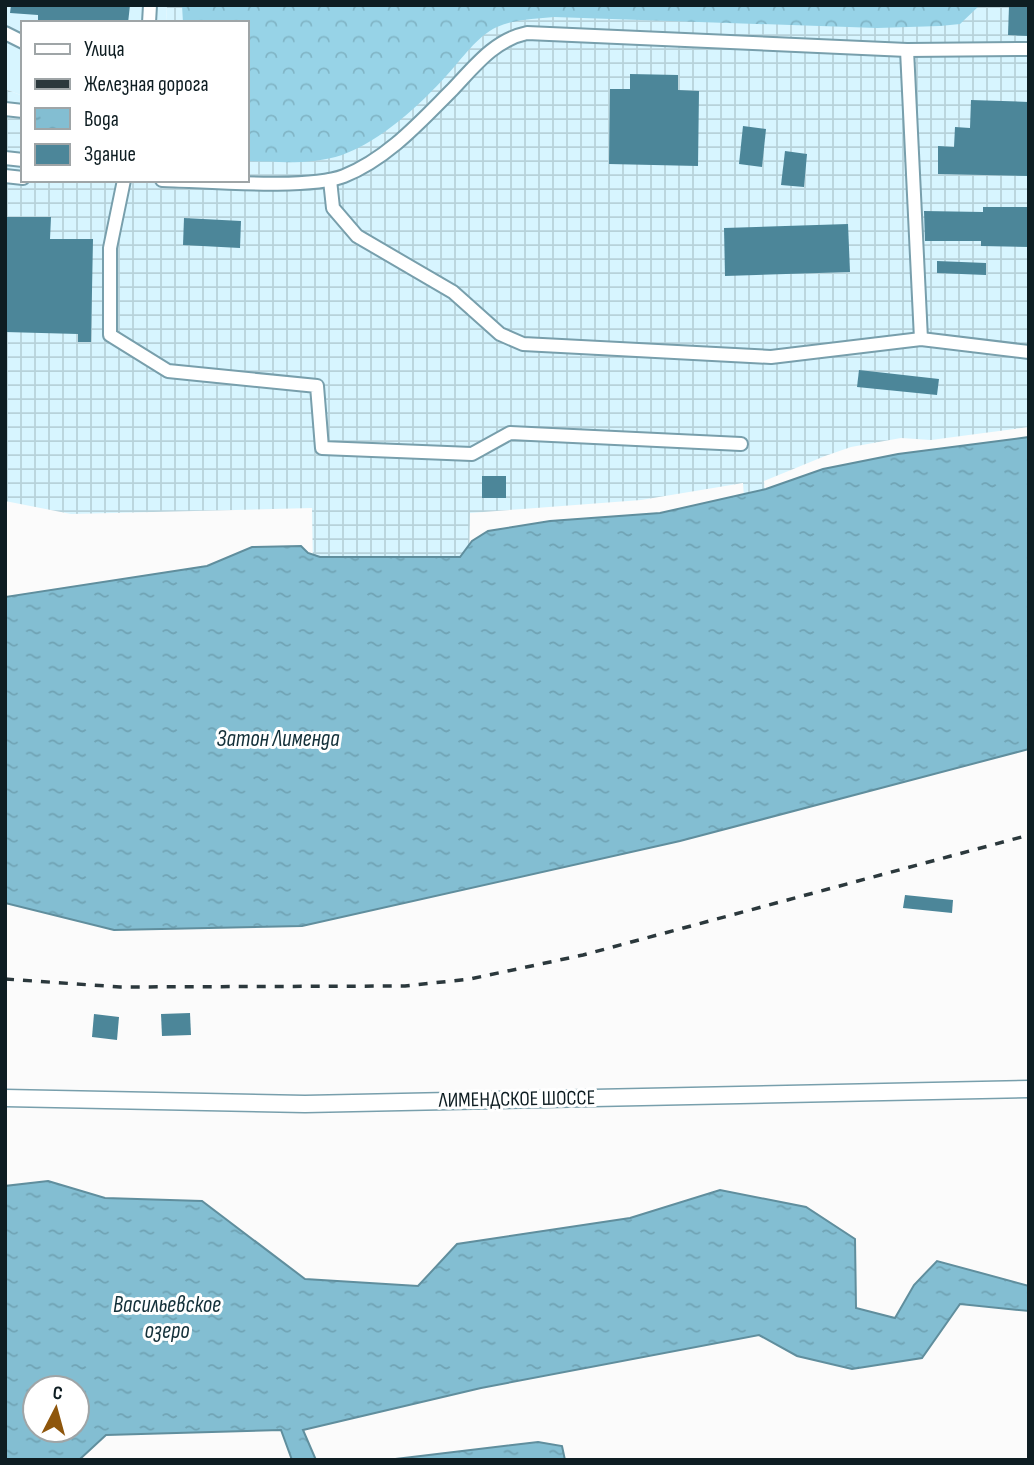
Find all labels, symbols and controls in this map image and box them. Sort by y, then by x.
legend [21,21,248,182]
text: Улица [84,37,125,62]
text: Железная дорога [84,72,209,97]
text: Вода [84,107,119,132]
text: Здание [84,142,136,167]
water label: Затон Лименда [216,725,340,753]
street label: ЛИМЕНДСКОЕ ШОССЕ [438,1085,595,1113]
water label: Васильевское озеро [113,1291,221,1345]
north arrow [21,1374,91,1444]
text: С [52,1382,64,1406]

